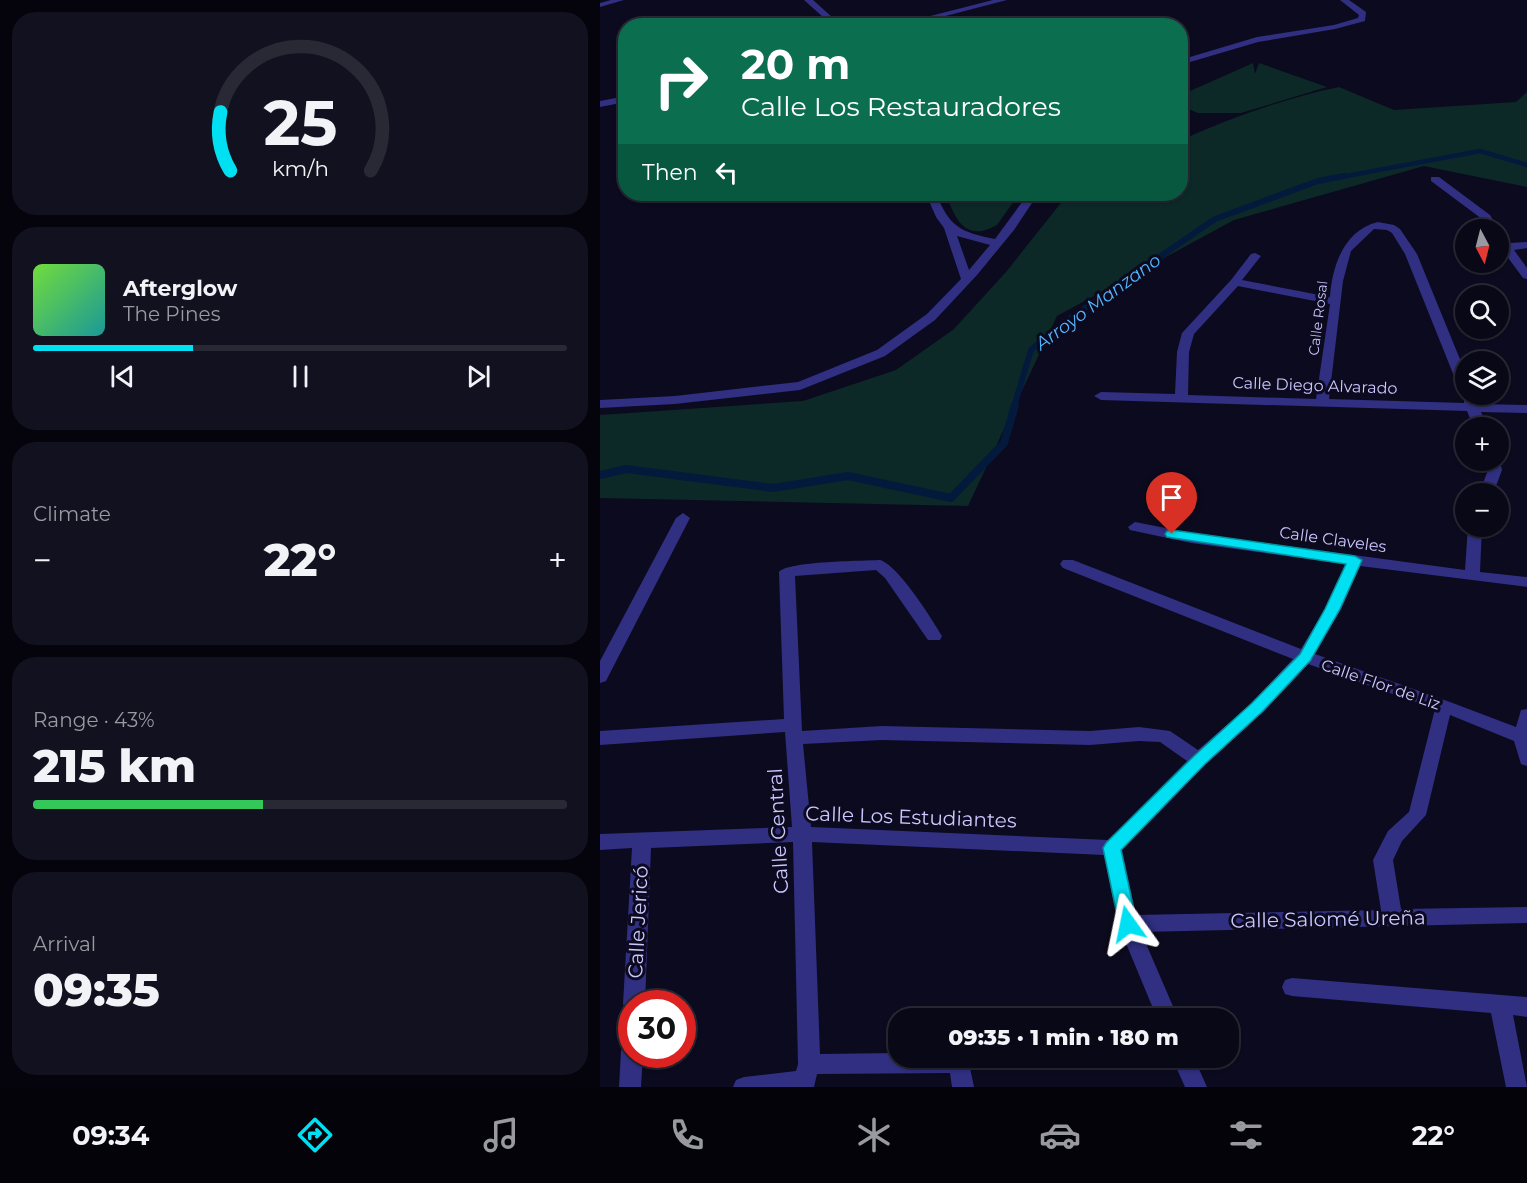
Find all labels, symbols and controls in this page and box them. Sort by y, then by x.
text: 20 m [741,38,850,90]
icon: right [642,42,720,120]
text: 25 [263,85,337,161]
text: Calle Los Restauradores [741,90,1061,123]
text: km/h [271,155,329,181]
icon: left [710,156,743,189]
text: Then [642,159,698,186]
north arrow [1455,219,1509,273]
map controls [1455,219,1509,537]
water label: Arroyo Manzano [1030,249,1165,355]
text: Afterglow [123,275,237,302]
street label: Calle Rosal [1304,279,1332,357]
button: search [1455,285,1509,339]
text: The Pines [123,302,220,326]
button: layers [1455,351,1509,405]
icon: previous [106,360,139,393]
icon: pause [284,360,317,393]
icon: next [462,360,495,393]
street label: Calle Diego Alvarado [1232,373,1398,398]
button: + [1455,417,1509,471]
pin [1146,472,1197,534]
icon: arrive [1155,481,1188,514]
button: − [1455,483,1509,537]
text: Climate [33,502,111,526]
street label: Calle Claveles [1278,523,1388,556]
text: 22° [264,532,336,587]
text: − [33,540,52,580]
text: + [548,540,567,580]
street label: Calle Flor de Liz [1319,655,1443,714]
text: Range · 43% [33,708,155,732]
text: 215 km [33,738,196,793]
street label: Calle Central [763,768,793,894]
street label: Calle Los Estudiantes [805,801,1017,833]
street label: Calle Jericó [623,865,653,979]
position arrow [1096,892,1160,956]
street label: Calle Salomé Ureña [1230,905,1426,933]
text: Arrival [33,932,96,956]
text: 09:35 [33,962,160,1017]
speed limit sign: 30 [618,990,696,1068]
text: 09:35 · 1 min · 180 m [948,1024,1179,1051]
icon: directions [294,1114,336,1156]
icon: music [480,1114,522,1156]
icon: phone [666,1114,708,1156]
icon: climate [853,1114,895,1156]
icon: car [1039,1114,1081,1156]
icon: filters [1225,1114,1267,1156]
text: 09:34 [72,1119,149,1152]
text: 22° [1412,1119,1455,1152]

